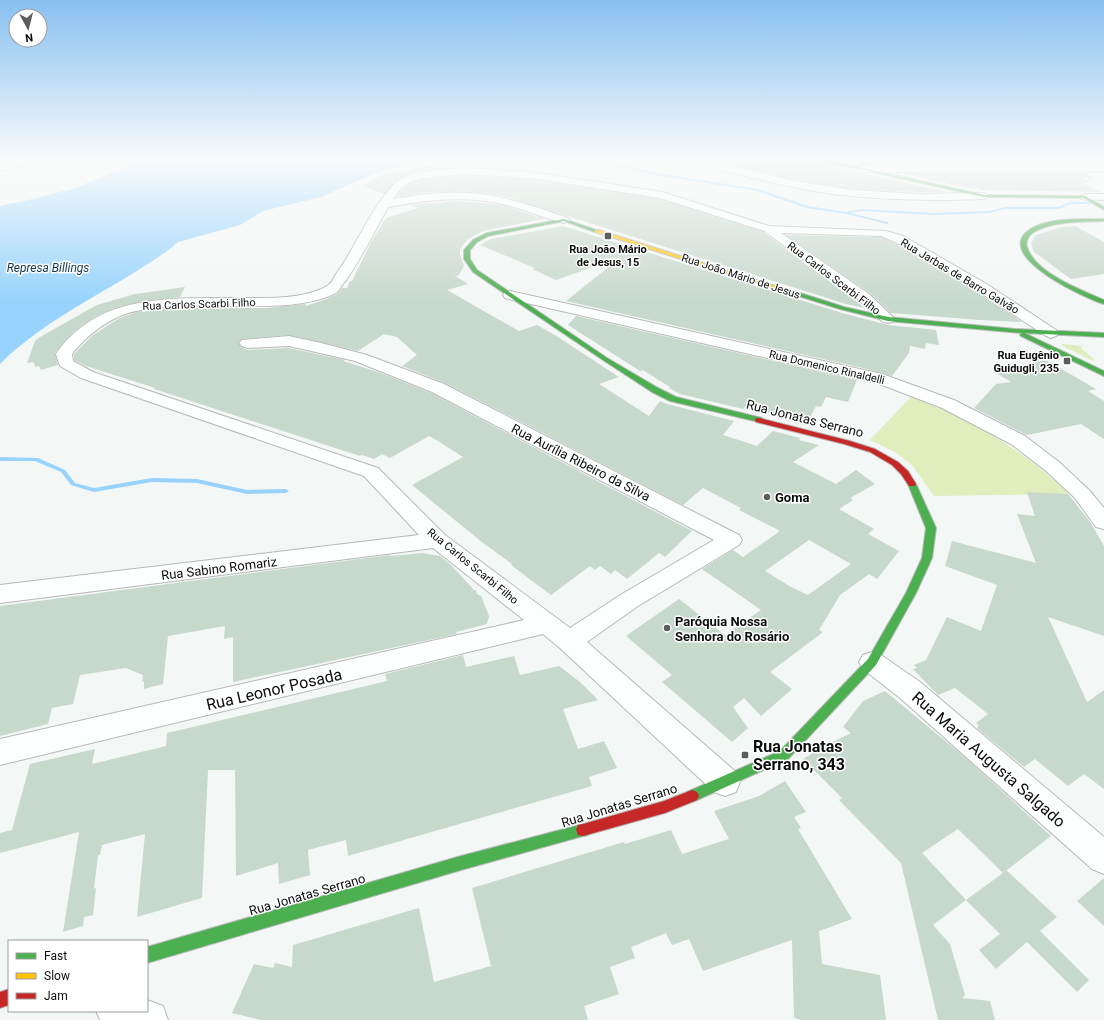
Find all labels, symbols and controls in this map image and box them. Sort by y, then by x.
north arrow [8,8,48,48]
text: N [24,31,34,44]
marker: Rua João Mário de Jesus, 15 [603,231,613,241]
street label: Rua Jarbas de Barro Galvão [898,236,1021,317]
street label: Rua Carlos Scarbi Filho [785,239,883,318]
place label: Rua João Mário de Jesus, 15 [569,243,647,269]
street label: Rua João Mário de Jesus [680,251,802,302]
water label: Represa Billings [7,261,89,275]
street label: Rua Carlos Scarbi Filho [142,296,256,313]
street label: Rua Domenico Rinaldelli [768,348,886,387]
place label: Rua Eugênio Guidugli, 235 [994,349,1059,375]
marker: Rua Eugênio Guidugli, 235 [1062,356,1072,366]
street label: Rua Jonatas Serrano [745,397,865,440]
street label: Rua Aurília Ribeiro da Silva [509,421,653,504]
place label: Goma [775,490,809,505]
marker: Goma [762,492,772,502]
street label: Rua Carlos Scarbi Filho [425,526,521,607]
street label: Rua Sabino Romariz [160,554,278,583]
place label: Paróquia Nossa Senhora do Rosário [675,614,789,644]
marker: Paróquia Nossa Senhora do Rosário [662,623,672,633]
street label: Rua Leonor Posada [204,665,344,714]
street label: Rua Maria Augusta Salgado [908,688,1069,831]
place label: Rua Jonatas Serrano, 343 [753,737,845,774]
marker: Rua Jonatas Serrano, 343 [740,750,750,760]
street label: Rua Jonatas Serrano [559,781,679,830]
street label: Rua Jonatas Serrano [247,871,367,918]
legend [8,940,148,1012]
text: Fast [44,949,67,963]
text: Slow [44,969,70,983]
text: Jam [44,989,68,1003]

